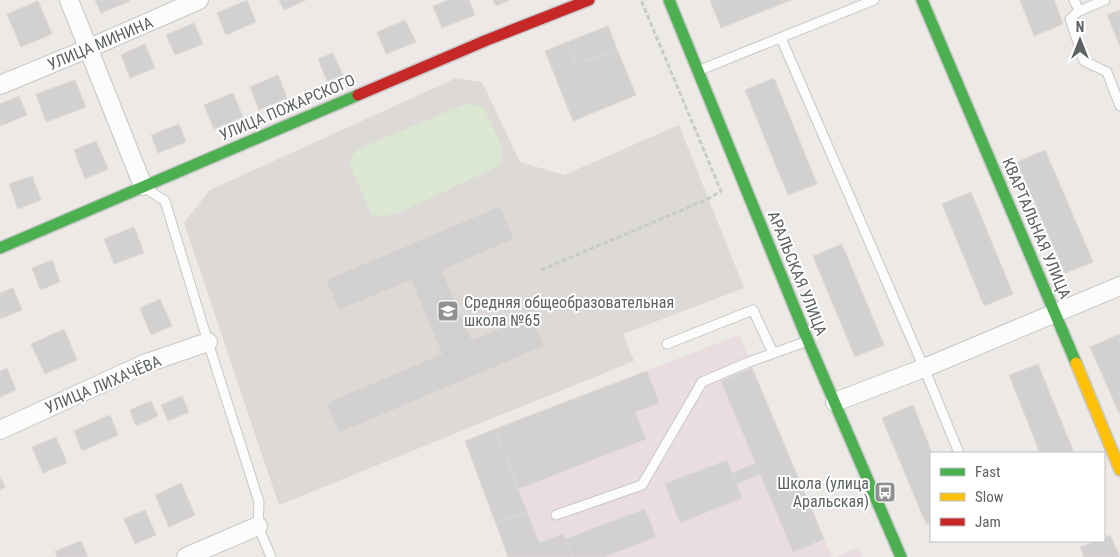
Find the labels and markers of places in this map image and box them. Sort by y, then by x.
place label: Средняя общеобразовательная школа №65 [464,293,674,330]
school or university icon: Средняя общеобразовательная школа №65 [436,299,460,323]
place label: Школа (улица Аральская) [777,474,869,511]
bus stop icon: Школа (улица Аральская) [873,480,897,504]

